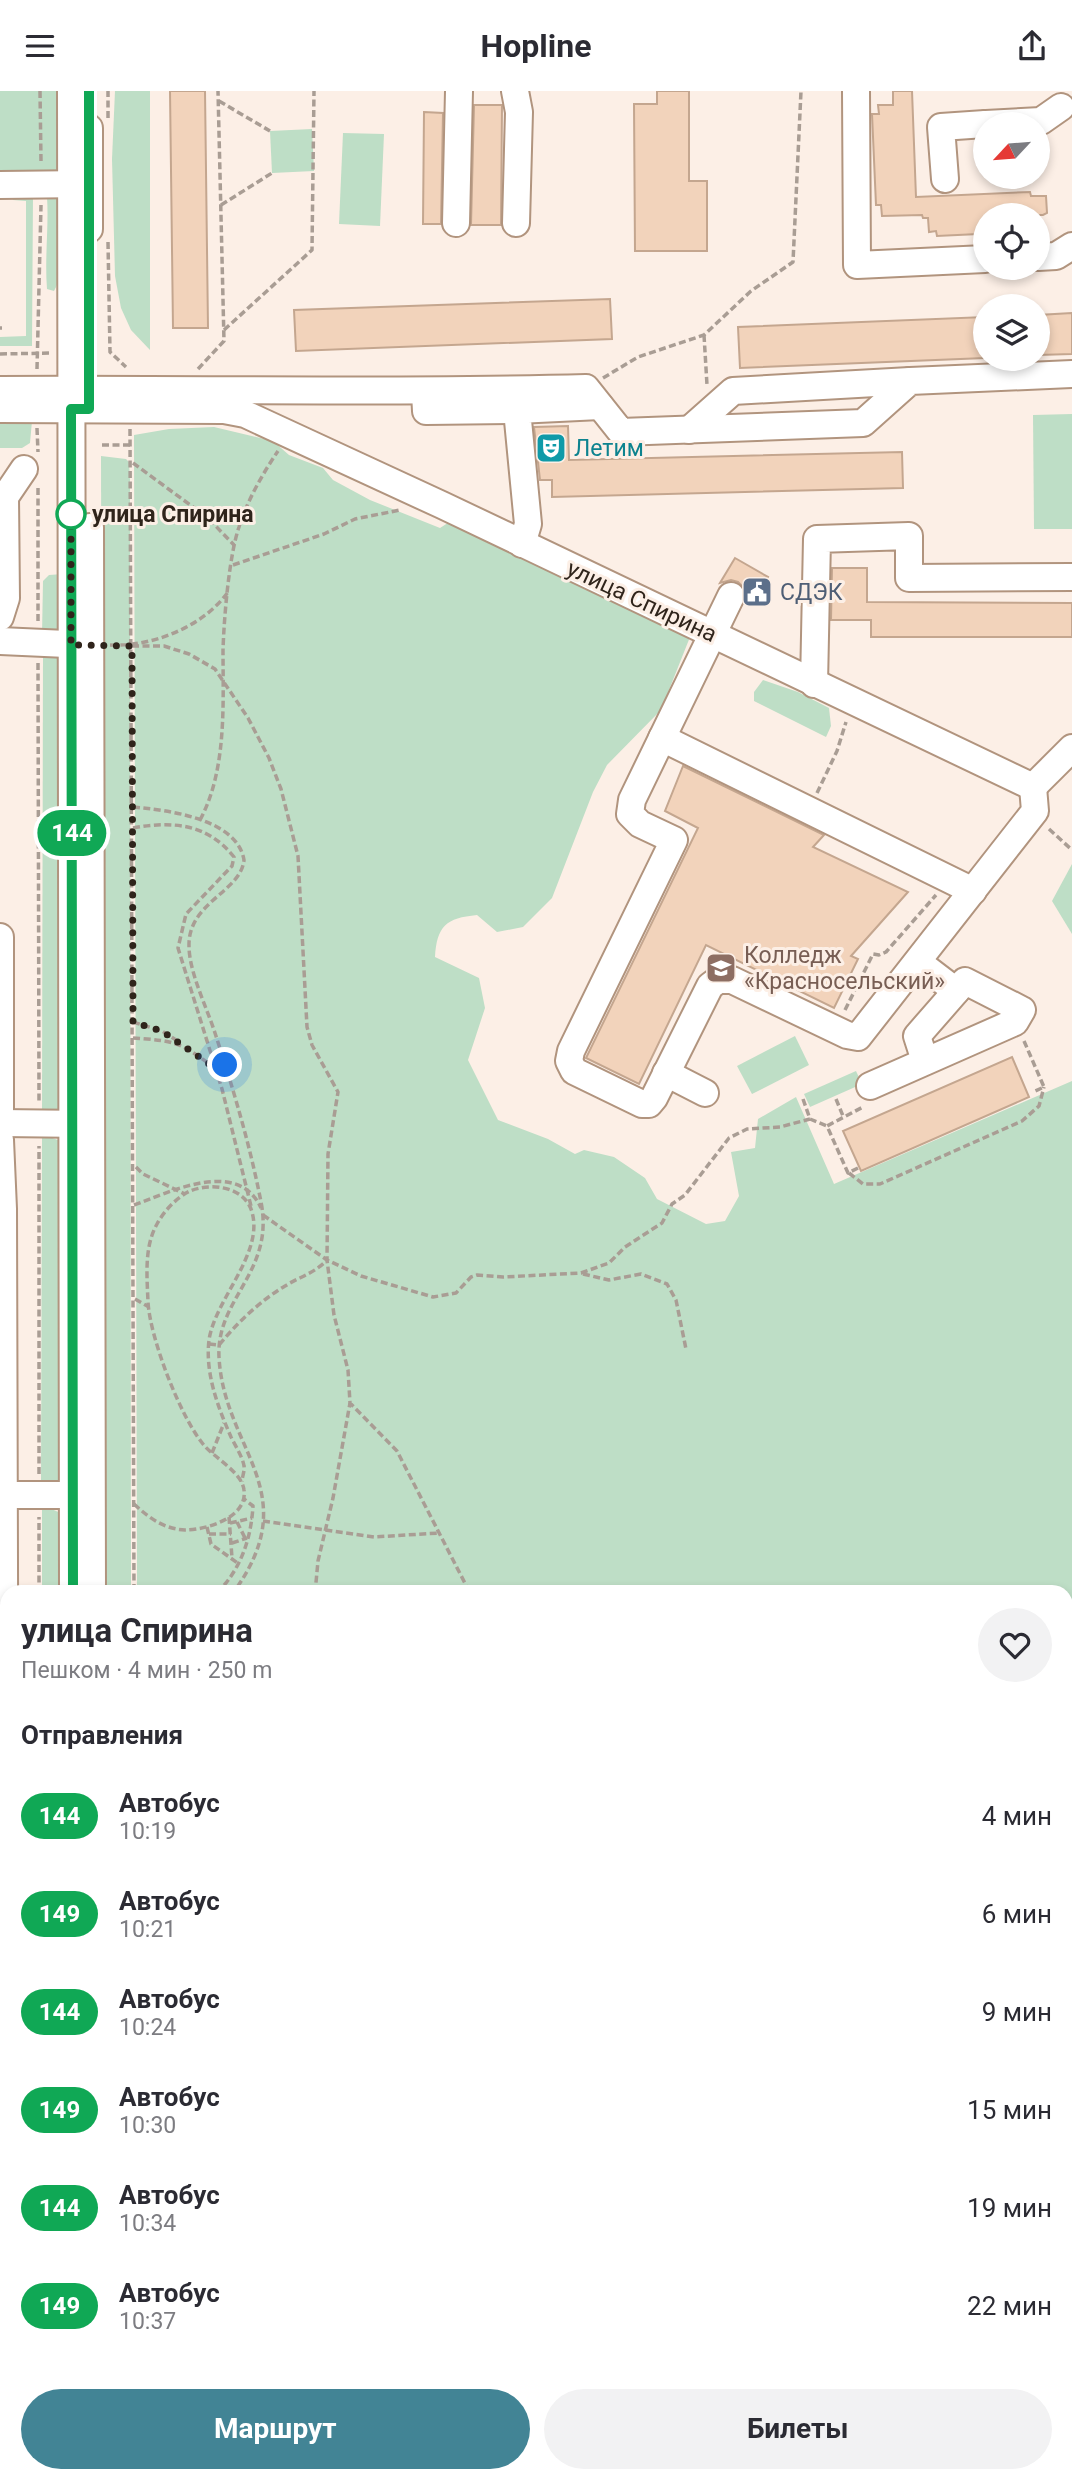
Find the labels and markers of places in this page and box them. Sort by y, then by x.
theatre icon: Летим [534,431,568,465]
place label: Летим [574,435,644,462]
marker: улица Спирина [56,499,86,529]
place label: улица Спирина [92,501,254,528]
public building icon: СДЭК [740,575,774,609]
place label: СДЭК [780,579,843,606]
place label: Колледж «Красносельский» [744,942,945,995]
school or university icon: Колледж «Красносельский» [704,951,738,985]

